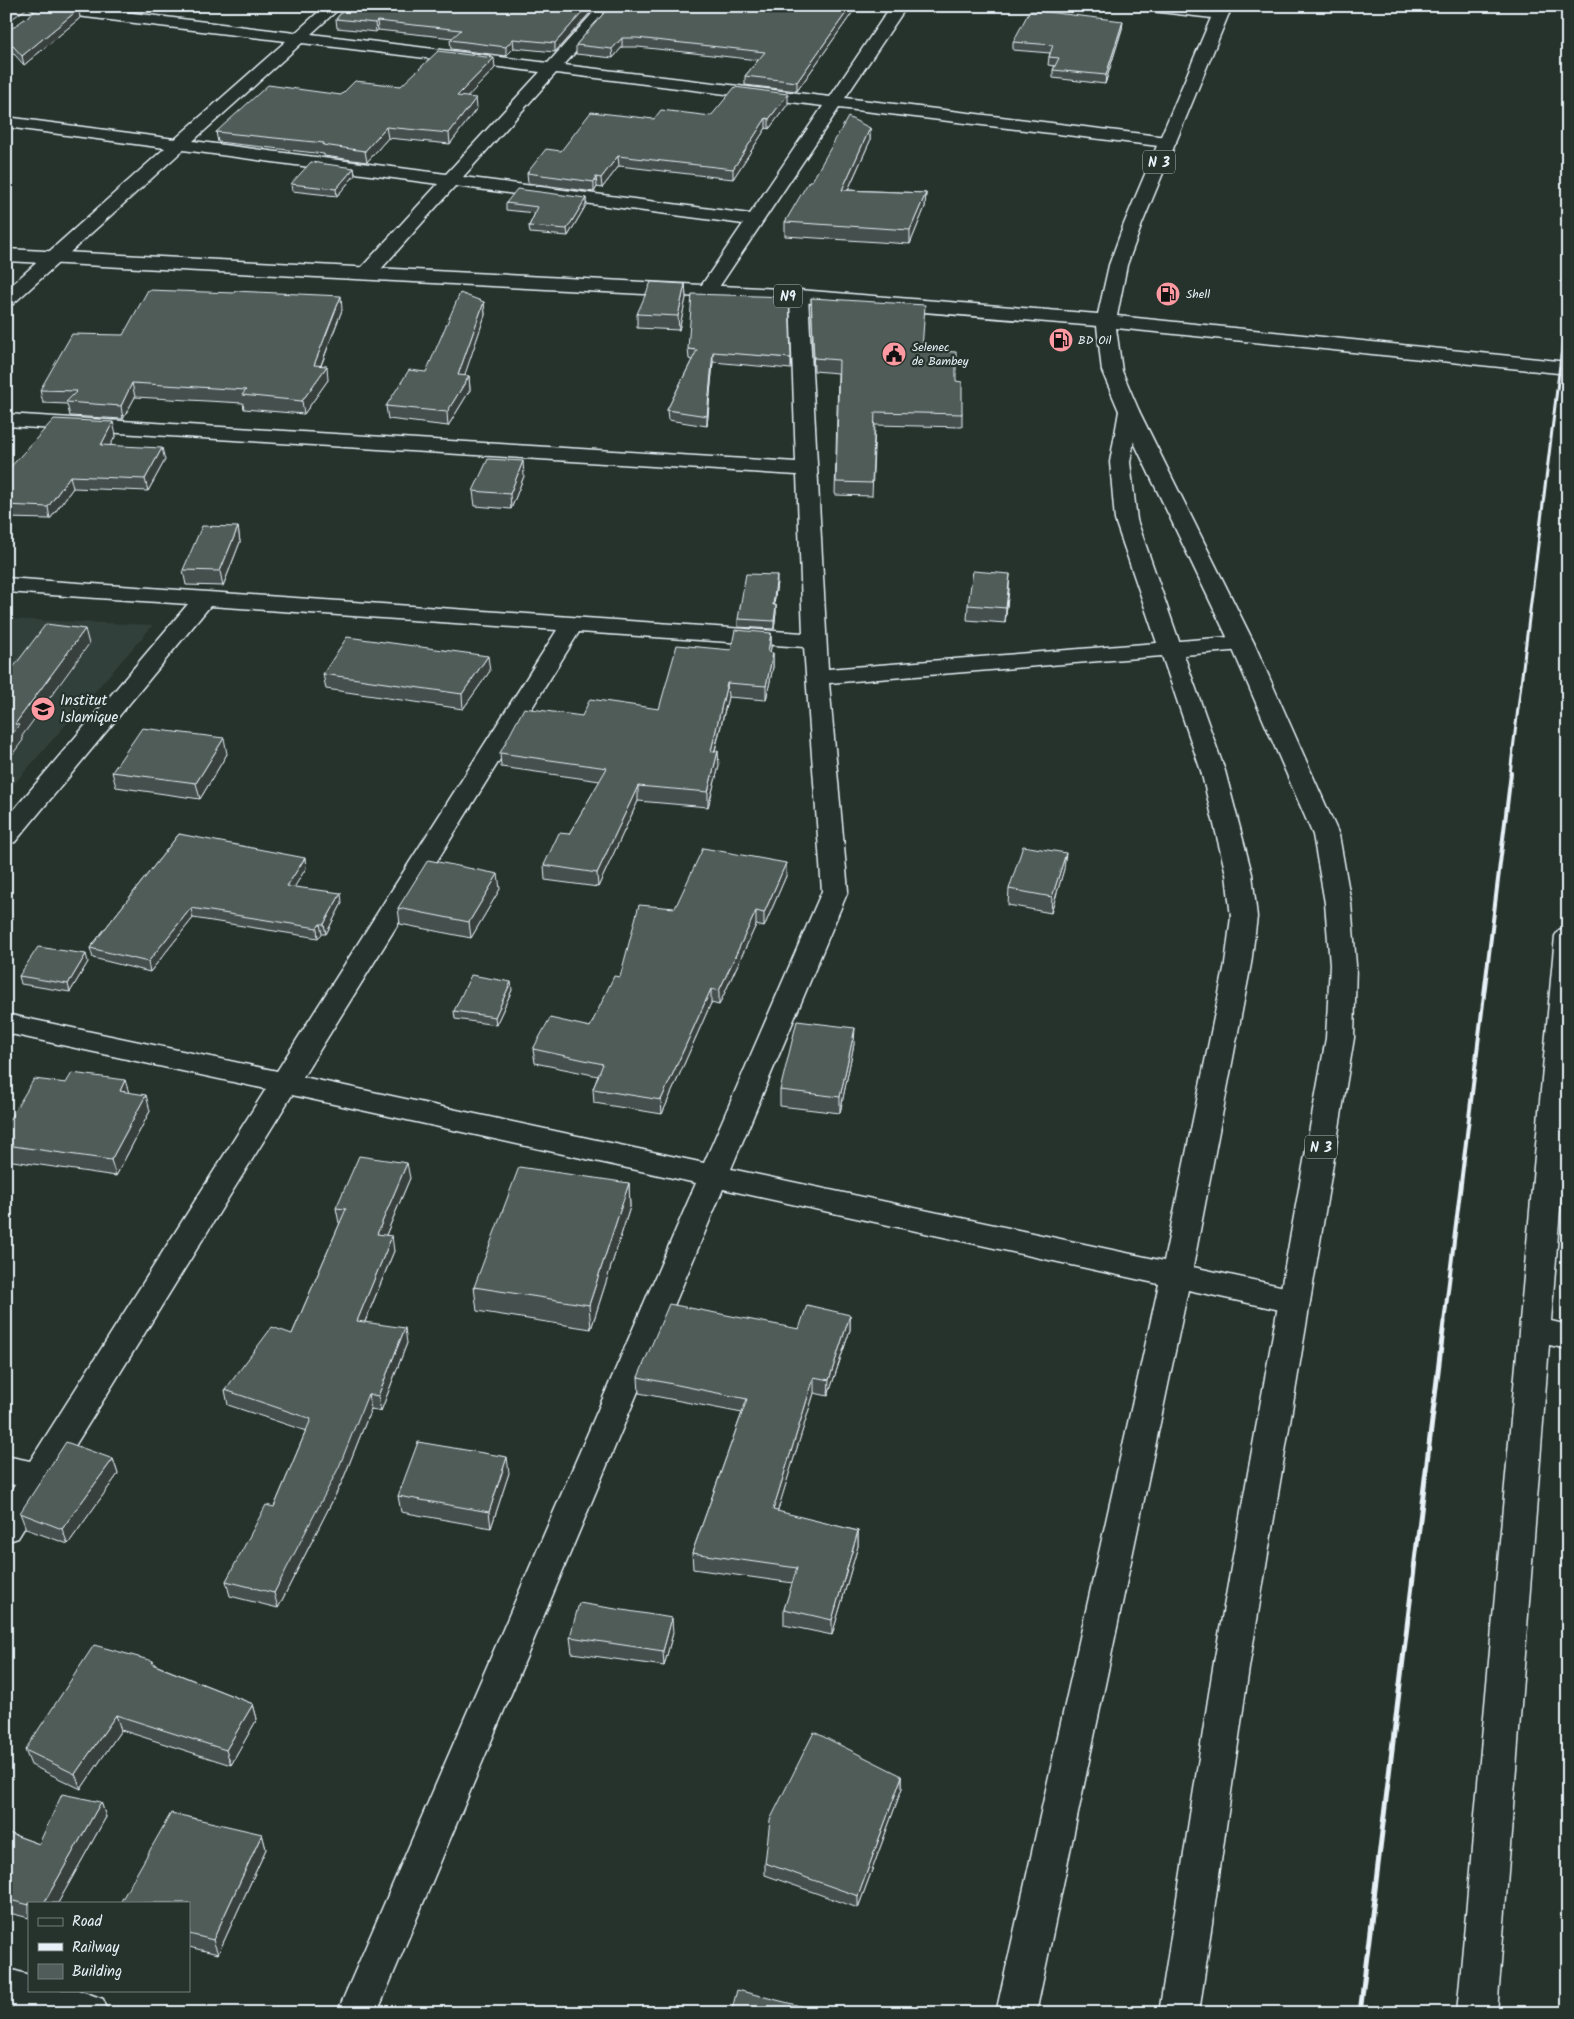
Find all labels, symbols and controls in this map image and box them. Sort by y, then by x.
road number: N 3 [1143,150,1175,173]
fuel station icon: Shell [1155,281,1181,307]
road number: N9 [774,284,802,308]
place label: Shell [1186,285,1210,304]
fuel station icon: BD Oil [1048,327,1074,353]
place label: BD Oil [1078,331,1111,350]
place label: Selenec de Bambey [912,338,969,371]
public building icon: Selenec de Bambey [881,341,907,367]
place label: Institut Islamique [60,689,119,730]
school or university icon: Institut Islamique [30,696,56,722]
road number: N 3 [1305,1136,1337,1158]
legend [28,1902,190,1992]
text: Road [72,1910,103,1934]
text: Railway [72,1936,120,1960]
text: Building [72,1960,122,1984]

